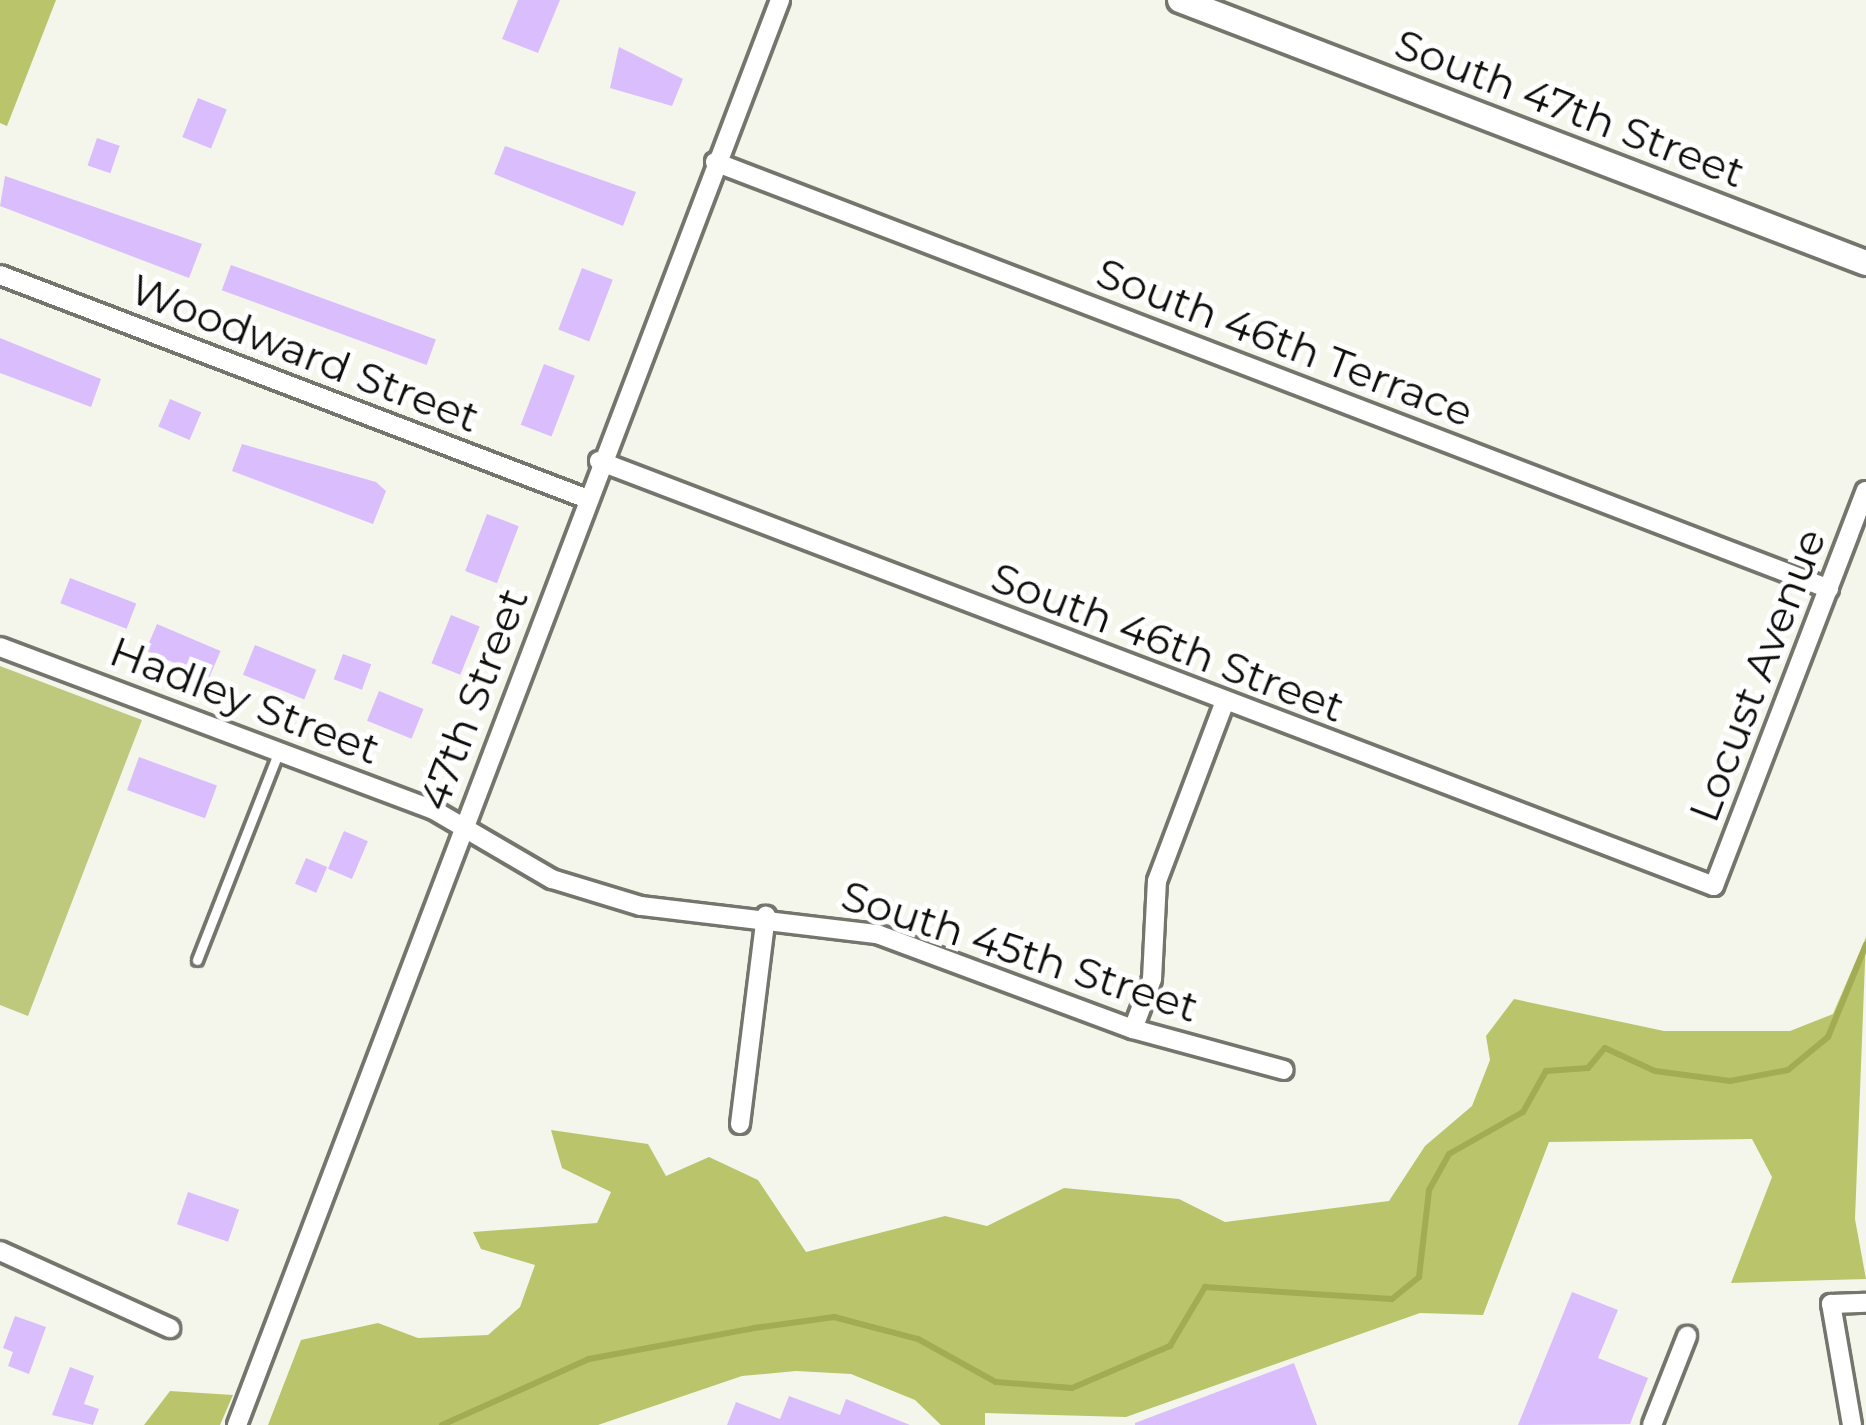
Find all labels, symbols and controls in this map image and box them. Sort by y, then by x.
street label: South 47th Street [1388,18,1752,198]
street label: South 46th Terrace [1090,247,1480,437]
street label: Woodward Street [124,263,486,443]
street label: Locust Avenue [1678,521,1836,829]
street label: South 46th Street [985,552,1351,732]
street label: 47th Street [408,581,538,817]
street label: Hadley Street [103,625,387,775]
street label: South 45th Street [835,870,1205,1032]

